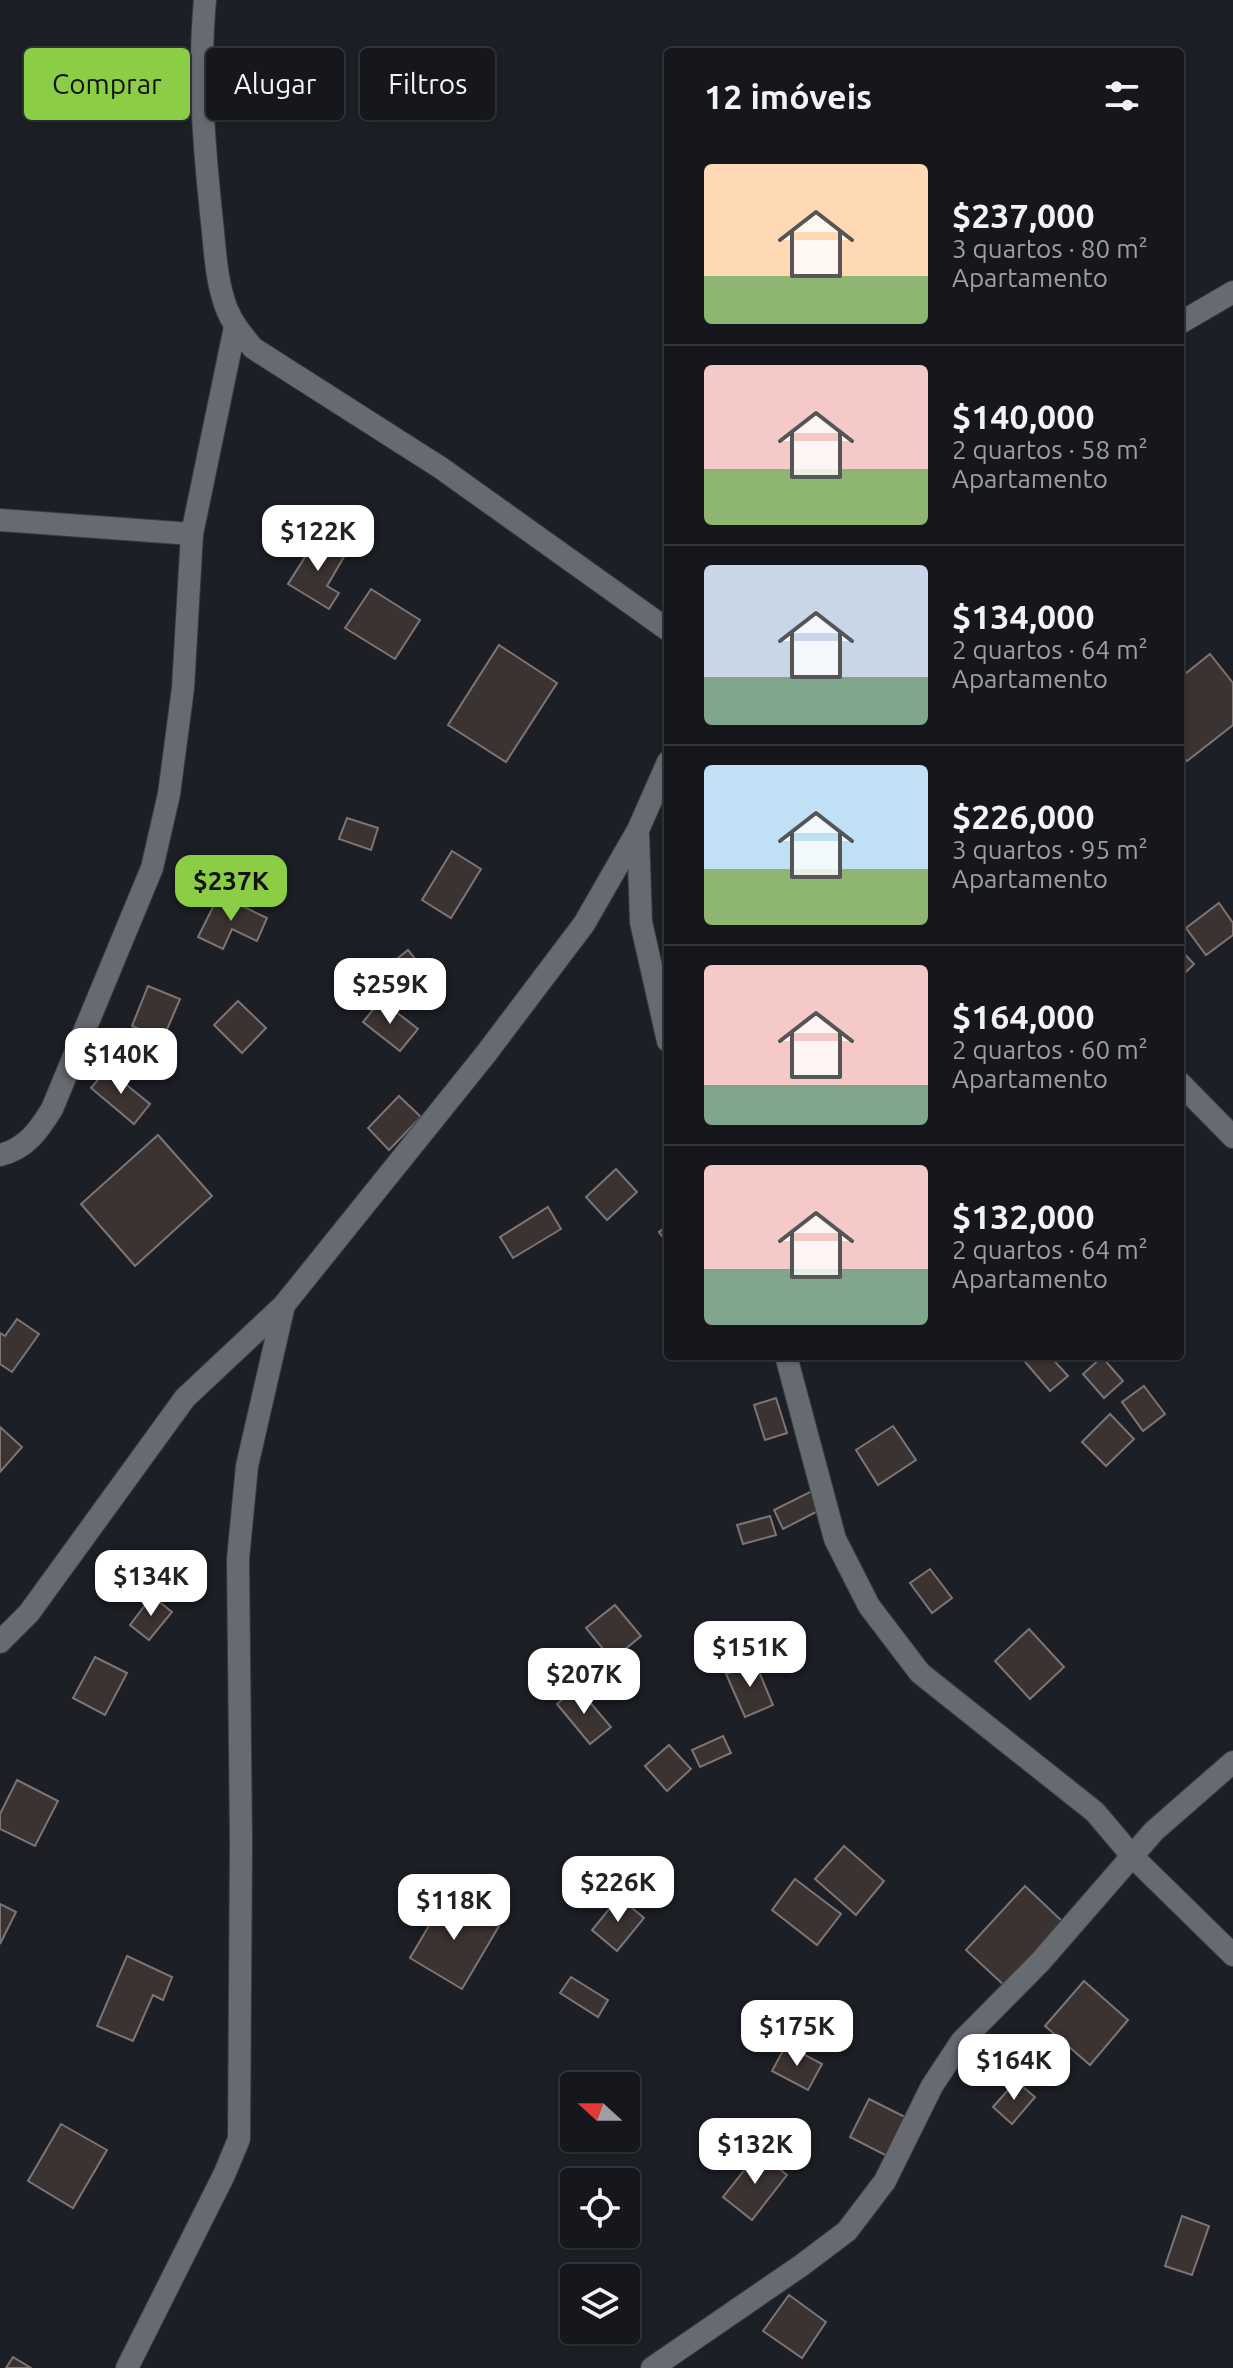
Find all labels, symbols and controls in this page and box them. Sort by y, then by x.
chip: Comprar [24,48,190,120]
chip: Alugar [206,48,344,120]
chip: Filtros [360,48,495,120]
icon: filters [1100,74,1144,118]
text: 12 imóveis [704,77,872,115]
icon: home [768,196,864,292]
text: $237,000 [952,196,1095,234]
text: 3 quartos · 80 m² [952,234,1148,263]
text: Apartamento [952,263,1108,292]
icon: home [768,397,864,493]
text: $140,000 [952,397,1095,435]
text: 2 quartos · 58 m² [952,435,1148,464]
text: Apartamento [952,464,1108,493]
pin: $122K [262,505,374,573]
text: $122K [280,516,356,545]
icon: home [768,597,864,693]
text: $134,000 [952,597,1095,635]
text: 2 quartos · 64 m² [952,635,1148,664]
text: Apartamento [952,664,1108,693]
icon: home [768,797,864,893]
text: $226,000 [952,797,1095,835]
text: 3 quartos · 95 m² [952,835,1148,864]
pin: $237K [175,855,287,923]
text: Apartamento [952,864,1108,893]
text: $237K [193,866,269,895]
pin: $259K [334,958,446,1026]
text: $259K [352,969,428,998]
icon: home [768,997,864,1093]
text: $164,000 [952,997,1095,1035]
pin: $140K [65,1028,177,1096]
text: 2 quartos · 60 m² [952,1035,1148,1064]
text: $140K [83,1039,159,1068]
text: Apartamento [952,1064,1108,1093]
icon: home [768,1197,864,1293]
text: $132,000 [952,1197,1095,1235]
text: 2 quartos · 64 m² [952,1235,1148,1264]
text: Apartamento [952,1264,1108,1293]
pin: $134K [95,1550,207,1618]
text: $134K [113,1561,189,1590]
pin: $151K [694,1621,806,1689]
text: $151K [712,1632,788,1661]
pin: $207K [528,1648,640,1716]
text: $207K [546,1659,622,1688]
pin: $226K [562,1856,674,1924]
text: $226K [580,1867,656,1896]
pin: $118K [398,1874,510,1942]
text: $118K [416,1885,492,1914]
pin: $175K [741,2000,853,2068]
text: $175K [759,2011,835,2040]
pin: $164K [958,2034,1070,2102]
text: $164K [976,2045,1052,2074]
north arrow [560,2072,640,2152]
map controls [560,2072,640,2344]
pin: $132K [699,2118,811,2186]
text: $132K [717,2129,793,2158]
button: locate [560,2168,640,2248]
button: layers [560,2264,640,2344]

